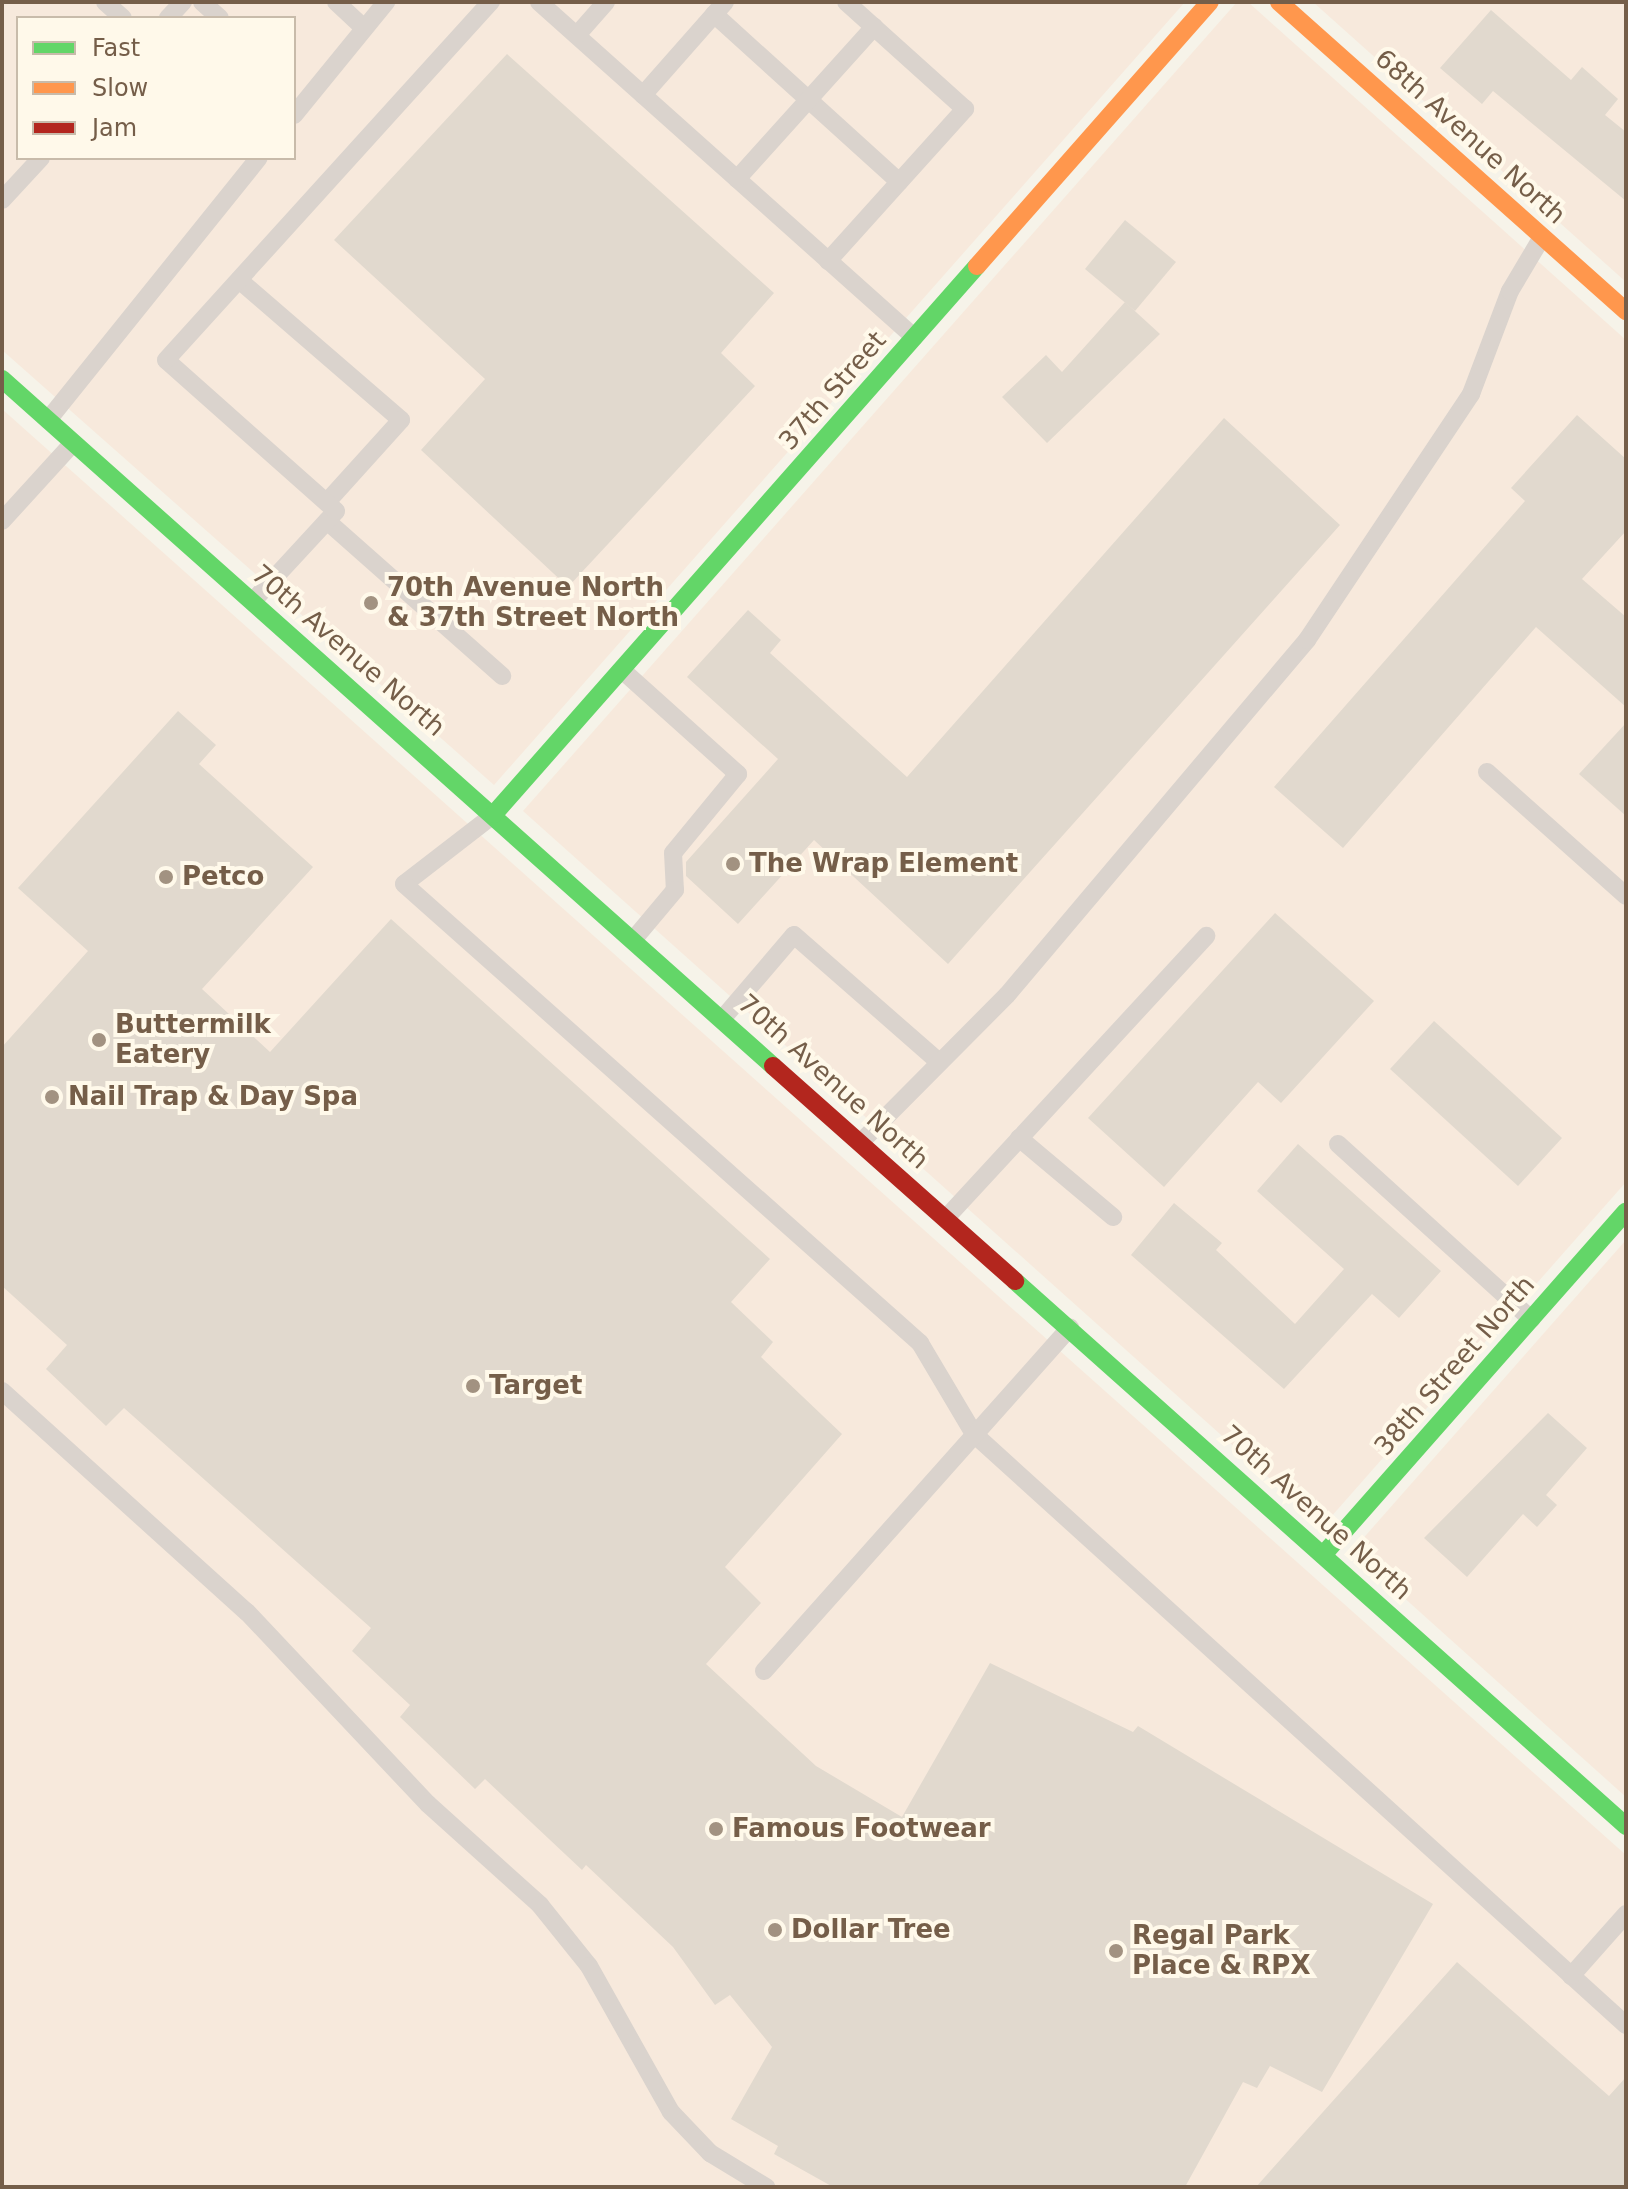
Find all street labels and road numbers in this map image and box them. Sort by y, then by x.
street label: 68th Avenue North [1368,43,1572,231]
street label: 37th Street [773,325,893,457]
street label: 70th Avenue North [245,559,451,743]
street label: 70th Avenue North [731,988,935,1176]
street label: 38th Street North [1368,1270,1542,1462]
street label: 70th Avenue North [1214,1419,1418,1607]

